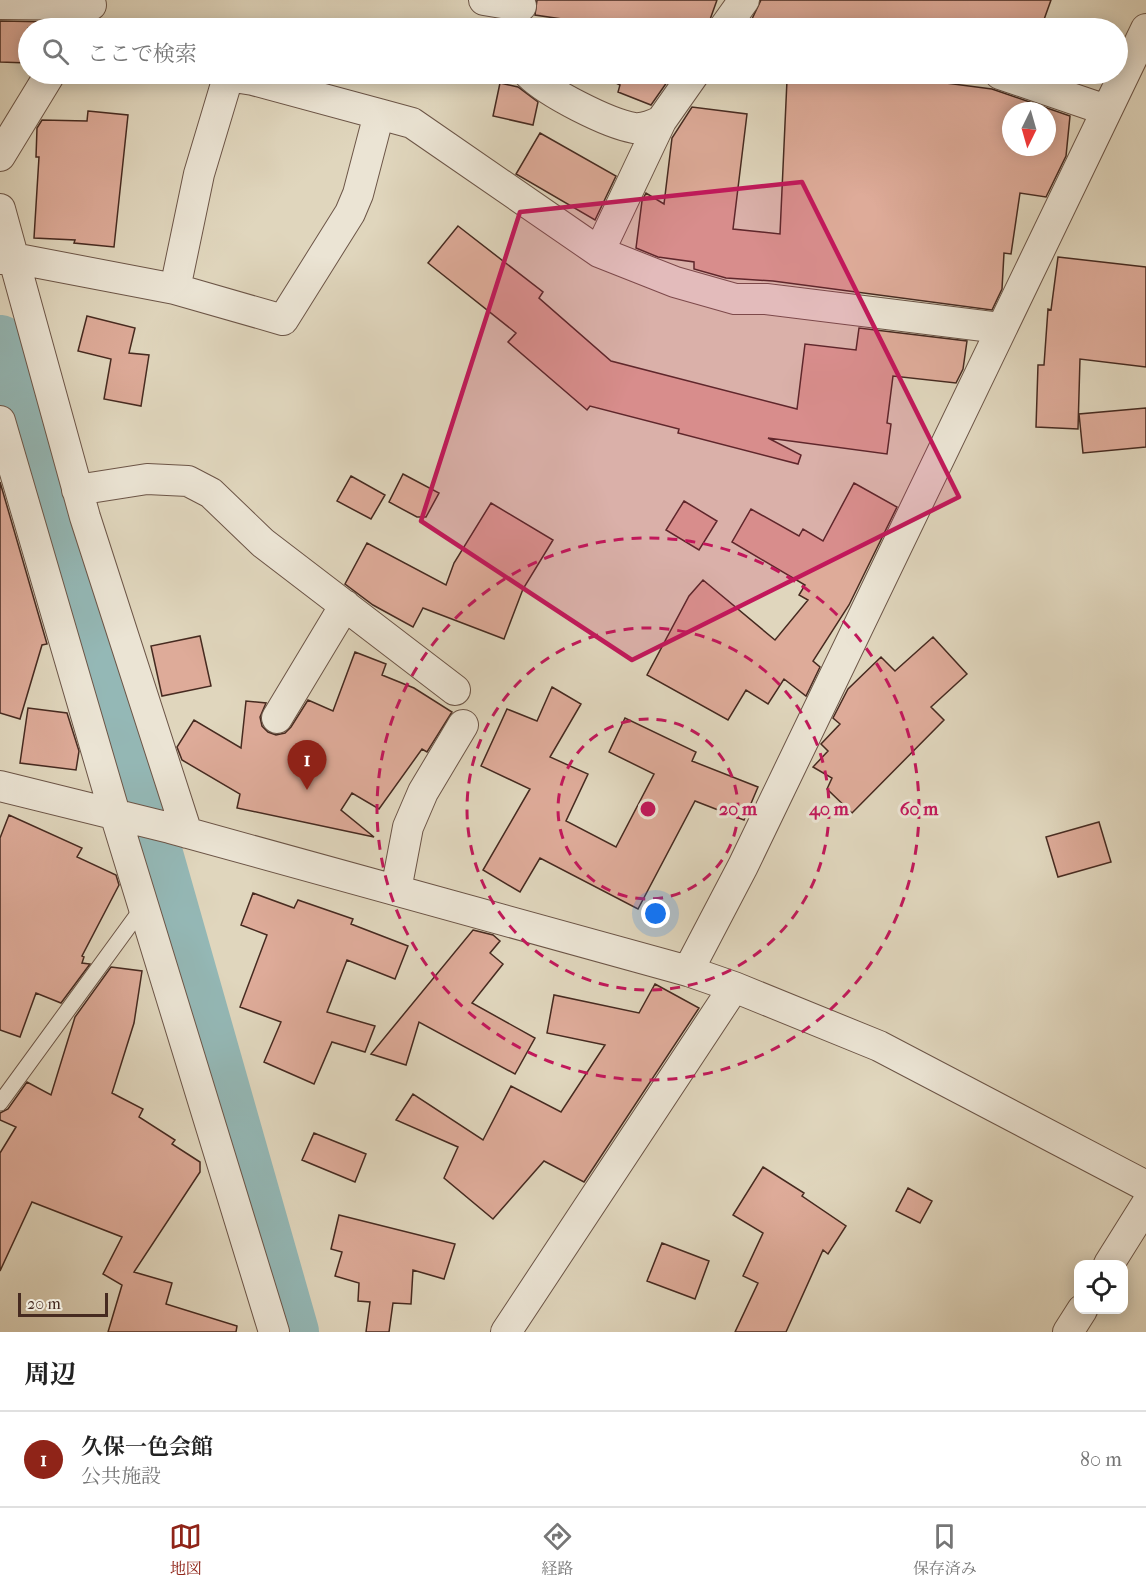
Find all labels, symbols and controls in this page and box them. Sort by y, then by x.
search box [18,18,1128,84]
icon: search [39,35,72,68]
text: ここで検索 [87,41,197,67]
north arrow [1002,102,1056,156]
pin: 1 [288,740,326,790]
centre of rings [638,799,658,819]
text: 20 m [719,799,758,820]
text: 40 m [808,799,850,820]
text: 60 m [900,799,939,820]
your location [641,899,670,928]
map controls [1074,1260,1128,1314]
button: locate [1074,1260,1128,1314]
scale bar [18,1290,108,1318]
text: 20 m [27,1294,61,1313]
text: 周辺 [24,1359,76,1390]
text: 久保一色会館 [81,1434,213,1460]
text: 1 [40,1448,47,1471]
text: 80 m [1080,1448,1122,1471]
text: 公共施設 [81,1465,161,1488]
tab: 地図 [169,1520,202,1579]
tab: 経路 [541,1520,574,1579]
tab: 保存済み [913,1520,977,1579]

